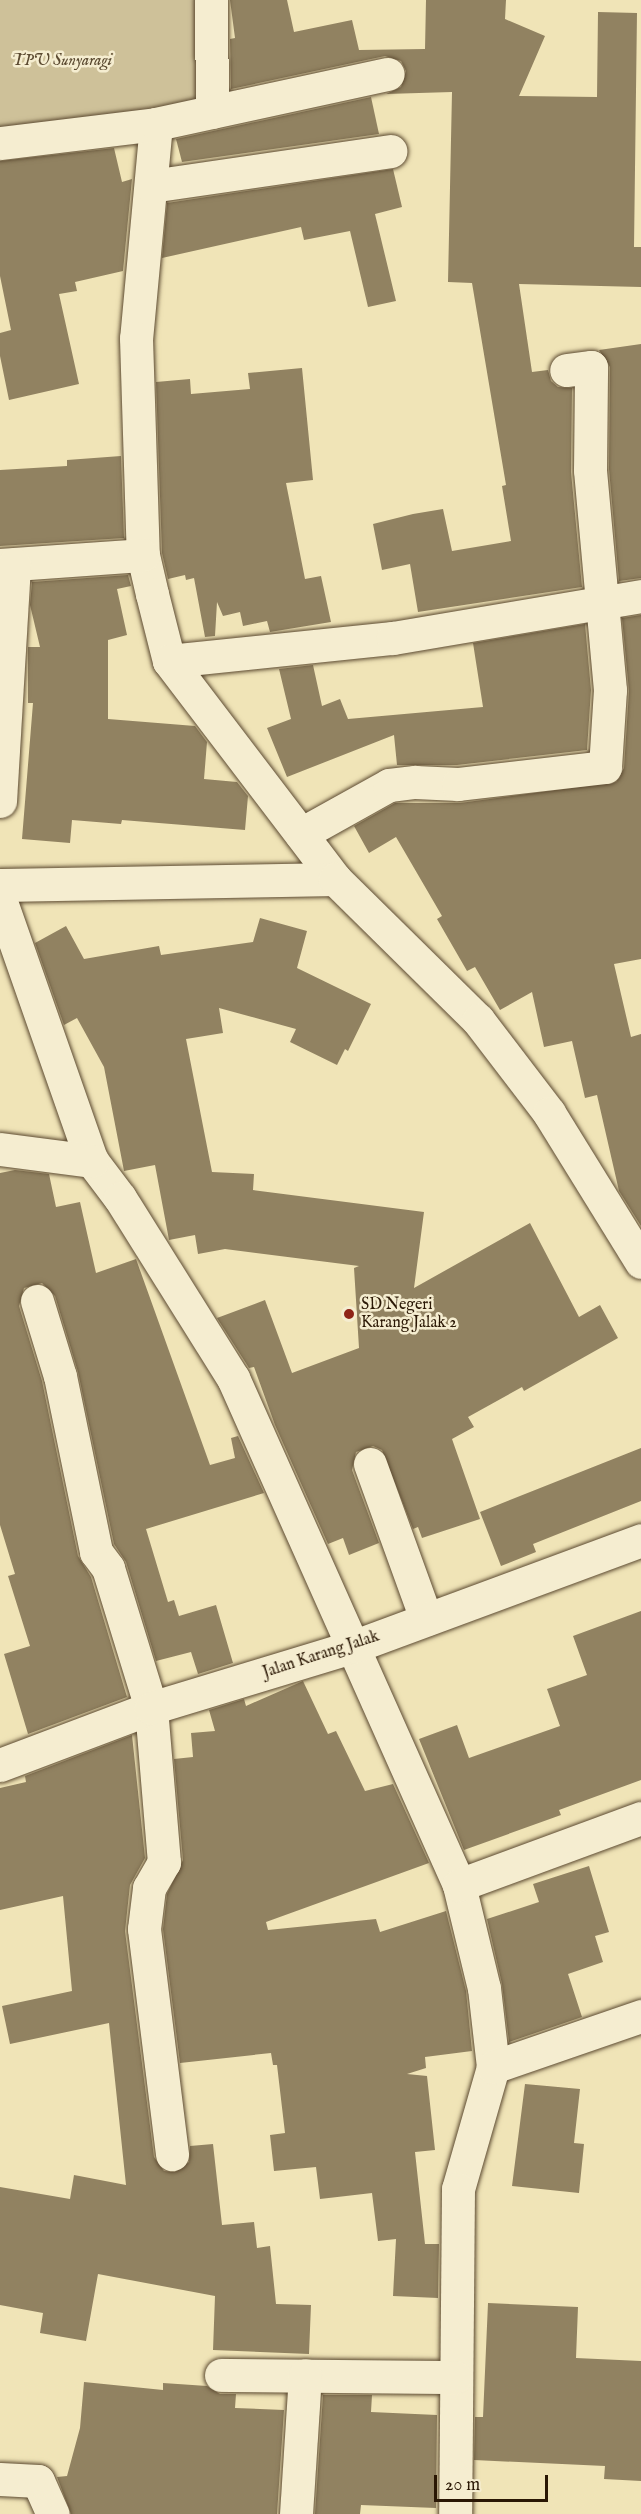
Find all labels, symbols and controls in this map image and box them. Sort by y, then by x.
park label: TPU Sunyaragi [12,51,112,71]
place label: SD Negeri Karang Jalak 2 [361,1295,457,1333]
marker: SD Negeri Karang Jalak 2 [342,1307,356,1321]
street label: Jalan Karang Jalak [260,1627,382,1683]
scale bar [437,2463,551,2501]
text: 20 m [445,2474,480,2497]

